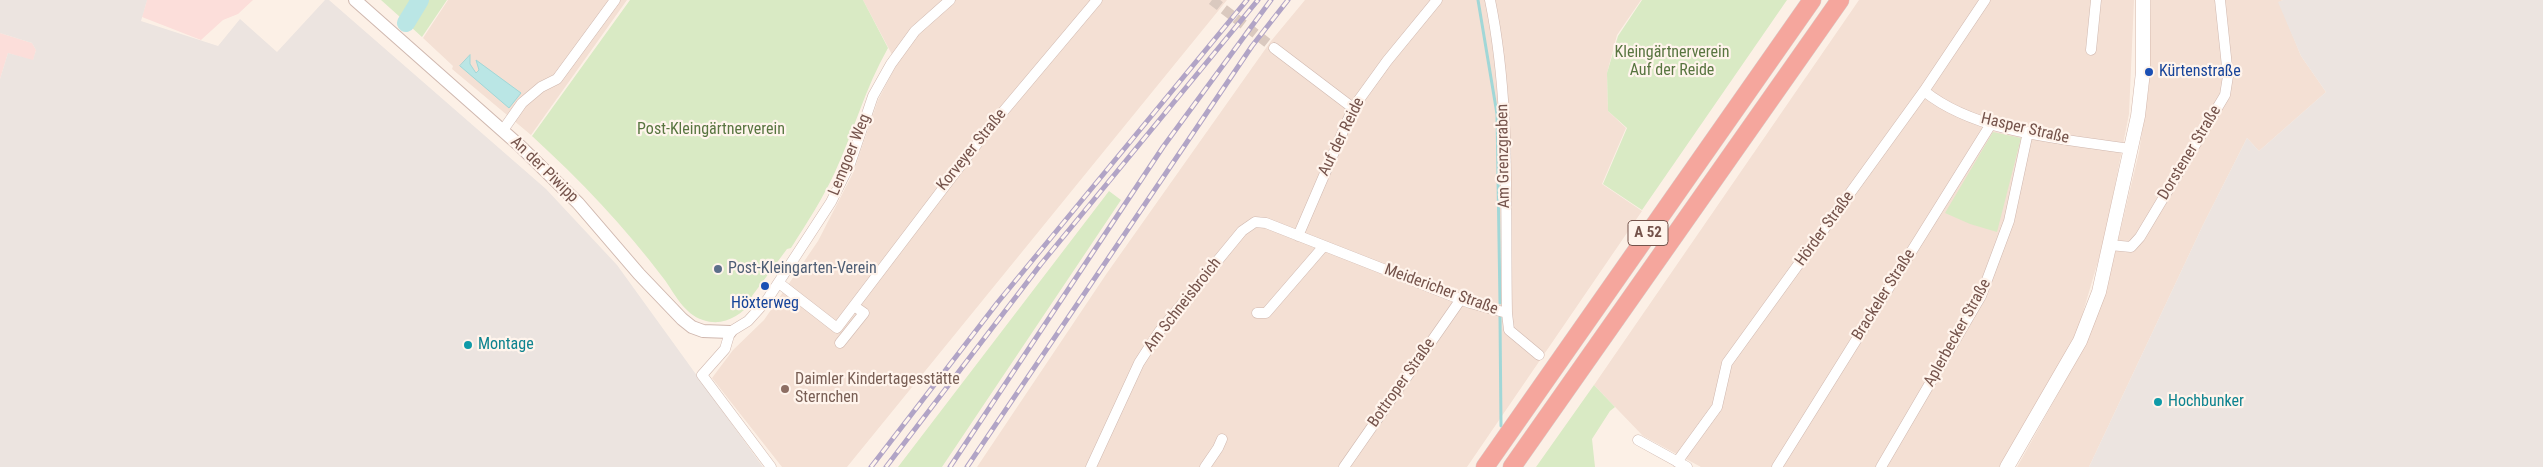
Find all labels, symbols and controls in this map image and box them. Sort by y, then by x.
park label: Kleingärtnerverein Auf der Reide [1614,43,1730,81]
place label: Kürtenstraße [2159,62,2241,82]
marker: Kürtenstraße [2143,66,2155,78]
street label: Auf der Reide [1315,95,1369,179]
street label: Dorstener Straße [2154,102,2226,204]
street label: Am Grenzgraben [1493,104,1515,208]
street label: Korveyer Straße [933,105,1011,195]
street label: Hasper Straße [1979,110,2071,148]
street label: Lemgoer Weg [825,111,875,199]
park label: Post-Kleingärtnerverein [637,120,785,140]
street label: An der Piwipp [506,133,582,207]
street label: Hörder Straße [1791,188,1859,270]
road number: A 52 [1628,220,1668,246]
street label: Brackeler Straße [1848,246,1920,344]
street label: Am Schneisbroich [1140,254,1226,356]
place label: Post-Kleingarten-Verein [728,259,877,279]
street label: Meidericher Straße [1382,261,1500,319]
marker: Post-Kleingarten-Verein [712,263,724,275]
street label: Aplerbecker Straße [1920,276,1996,390]
marker: Höxterweg [759,280,771,292]
place label: Höxterweg [731,294,799,314]
place label: Montage [478,335,534,355]
street label: Bottroper Straße [1364,335,1440,431]
marker: Montage [462,339,474,351]
place label: Daimler Kindertagesstätte Sternchen [795,370,960,408]
marker: Daimler Kindertagesstätte Sternchen [779,383,791,395]
place label: Hochbunker [2168,392,2244,412]
marker: Hochbunker [2152,396,2164,408]

